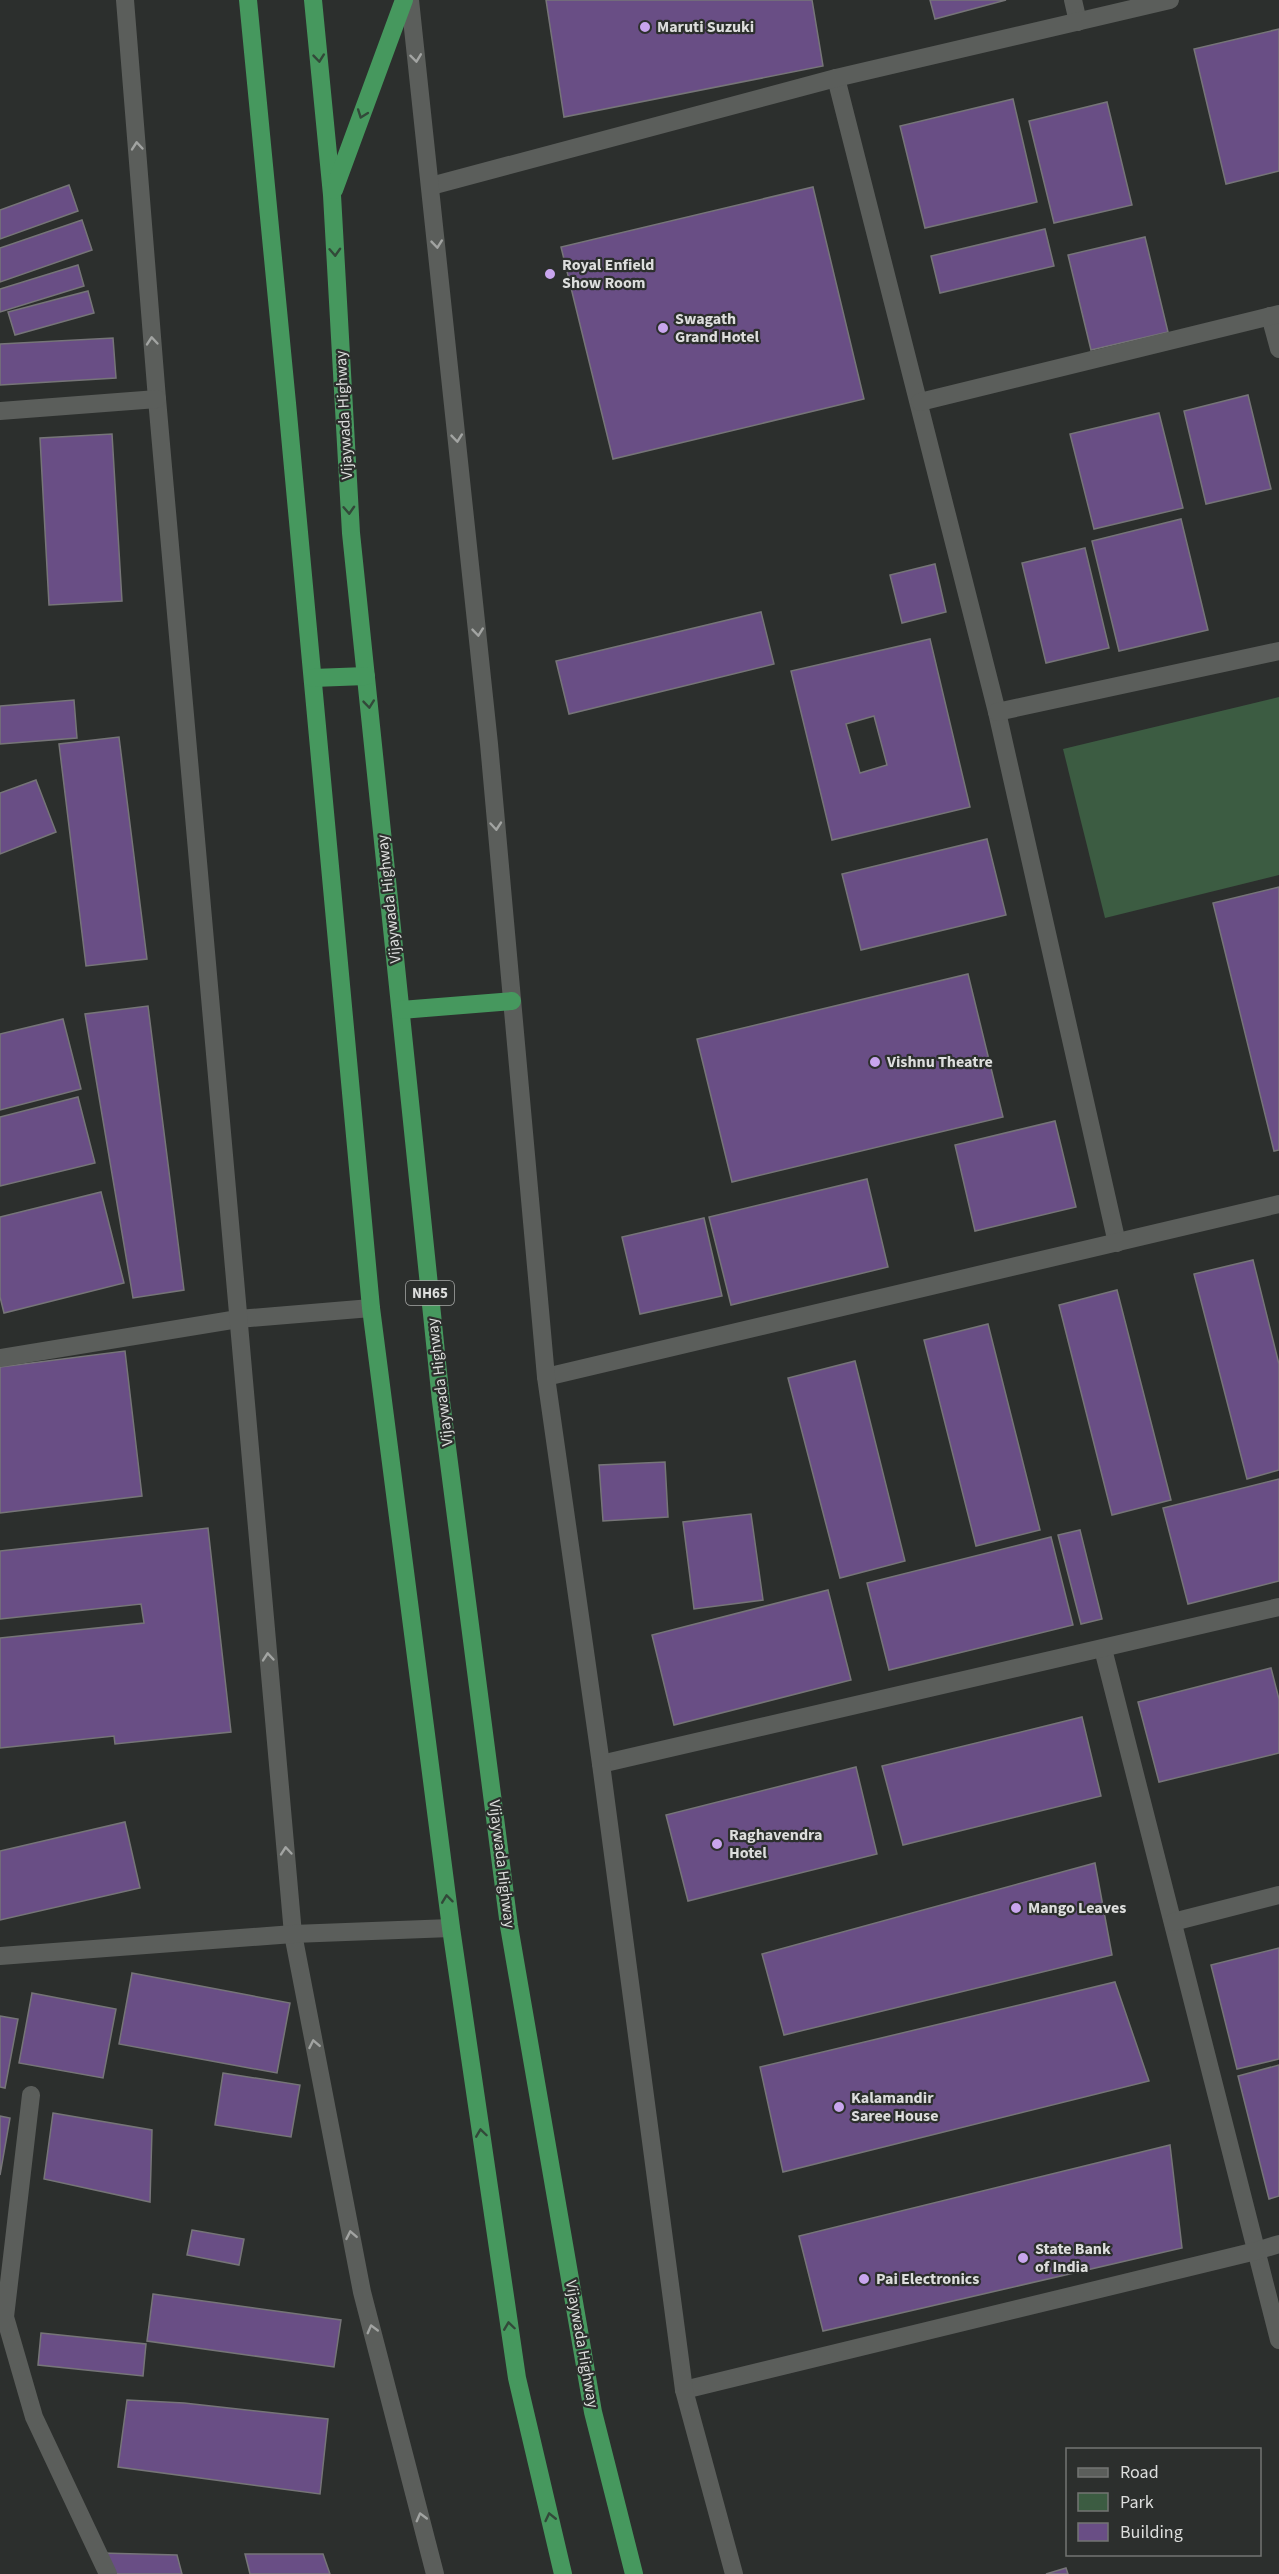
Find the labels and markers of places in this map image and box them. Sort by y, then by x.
place label: Maruti Suzuki [657,16,754,38]
marker: Maruti Suzuki [638,20,652,34]
place label: Royal Enfield Show Room [562,254,654,294]
marker: Royal Enfield Show Room [543,267,557,281]
place label: Swagath Grand Hotel [675,308,759,348]
marker: Swagath Grand Hotel [656,321,670,335]
place label: Vishnu Theatre [886,1051,993,1073]
marker: Vishnu Theatre [868,1055,882,1069]
place label: Raghavendra Hotel [729,1824,822,1864]
marker: Raghavendra Hotel [710,1837,724,1851]
place label: Mango Leaves [1028,1897,1126,1919]
marker: Mango Leaves [1009,1901,1023,1915]
place label: Kalamandir Saree House [851,2087,938,2127]
marker: Kalamandir Saree House [832,2100,846,2114]
place label: State Bank of India [1035,2238,1111,2278]
marker: State Bank of India [1016,2251,1030,2265]
place label: Pai Electronics [876,2268,979,2290]
marker: Pai Electronics [857,2272,871,2286]

